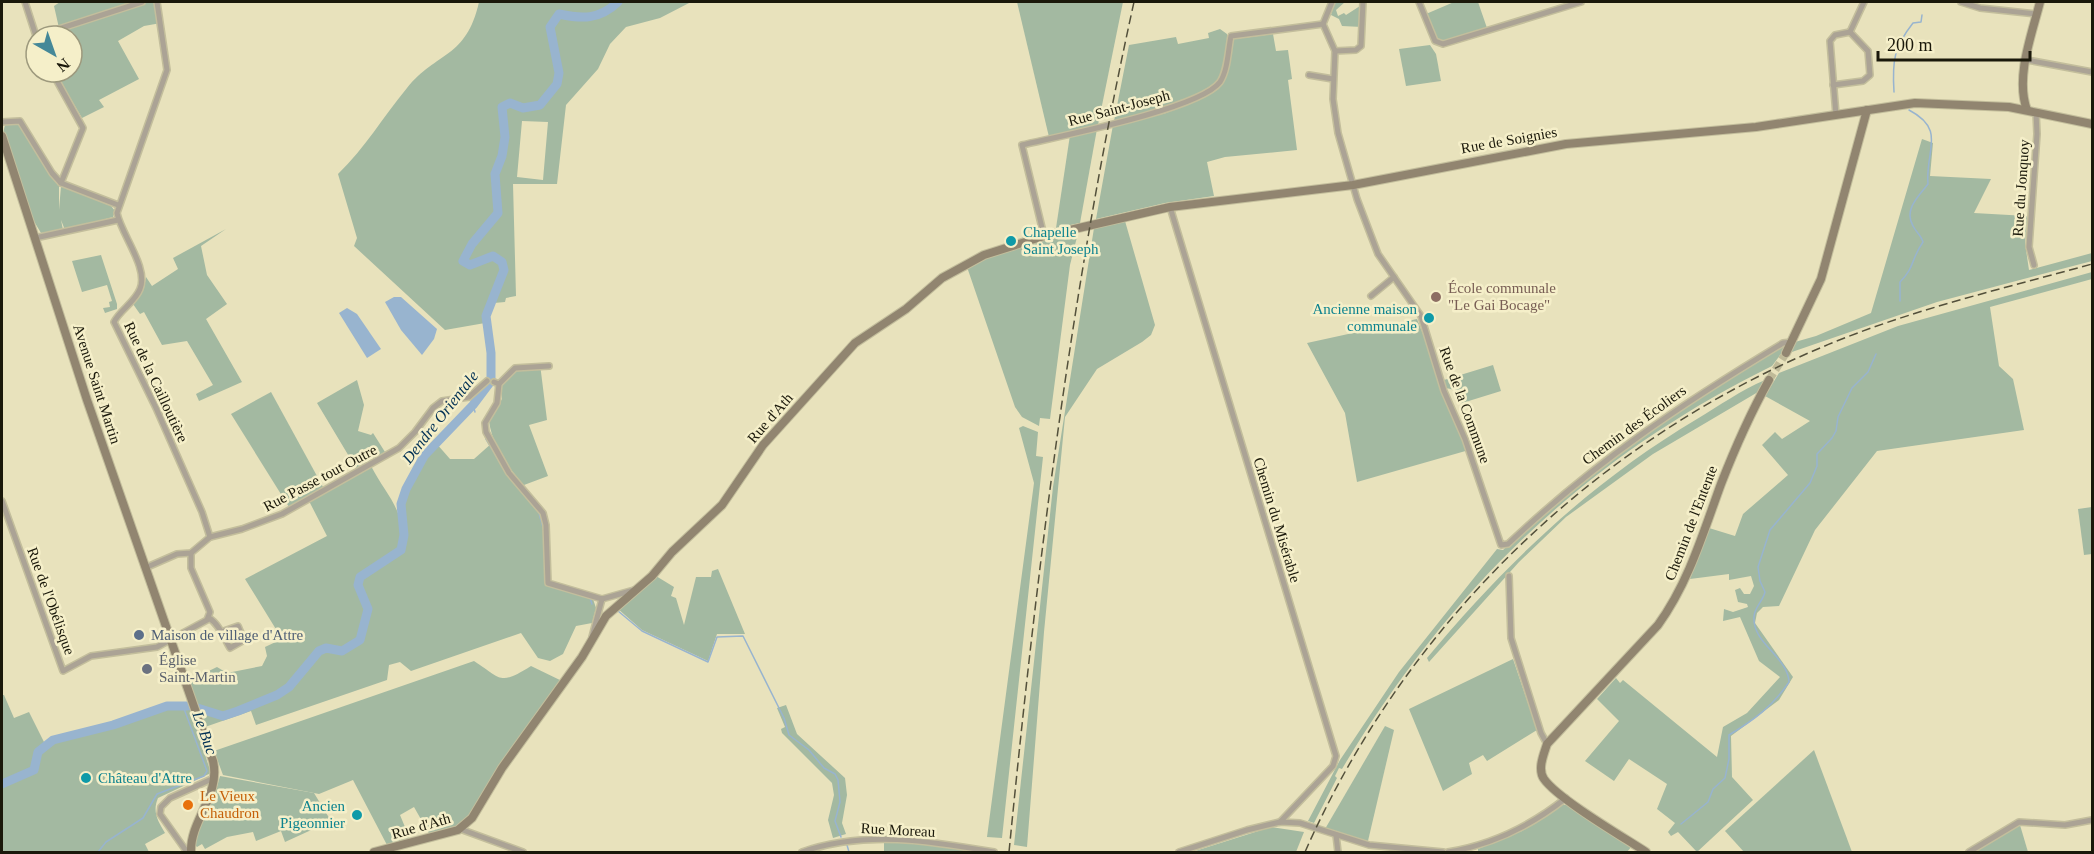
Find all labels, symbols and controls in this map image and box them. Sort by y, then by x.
north arrow [24,24,84,84]
scale bar [1878,24,2030,62]
text: 200 m [1887,35,1933,55]
text: N [53,55,73,76]
street label: Rue Saint-Joseph [1066,87,1172,129]
street label: Rue de Soignies [1460,124,1559,156]
street label: Rue du Jonquoy [2010,138,2032,237]
place label: Chapelle Saint Joseph [1023,224,1099,257]
marker: Chapelle Saint Joseph [1004,234,1018,248]
place label: École communale "Le Gai Bocage" [1448,280,1556,313]
marker: École communale "Le Gai Bocage" [1429,290,1443,304]
place label: Ancienne maison communale [1312,301,1417,334]
marker: Ancienne maison communale [1422,311,1436,325]
street label: Rue de la Cailloutière [121,319,191,445]
street label: Avenue Saint Martin [70,322,124,446]
street label: Rue de la Commune [1436,345,1494,466]
water label: Dendre Orientale [398,367,481,467]
street label: Chemin des Écoliers [1579,382,1689,468]
street label: Rue d'Ath [744,390,796,446]
street label: Rue Passe tout Outre [261,441,380,515]
street label: Chemin du Misérable [1250,456,1304,585]
street label: Chemin de l'Entente [1662,463,1720,583]
street label: Rue de l'Obélisque [24,545,78,657]
place label: Maison de village d'Attre [151,627,304,643]
marker: Maison de village d'Attre [132,628,146,642]
place label: Église Saint-Martin [159,652,236,685]
marker: Église Saint-Martin [140,662,154,676]
water label: Le Buc [189,708,221,757]
place label: Château d'Attre [98,770,192,786]
marker: Château d'Attre [79,771,93,785]
place label: Le Vieux Chaudron [200,788,260,821]
marker: Le Vieux Chaudron [181,798,195,812]
place label: Ancien Pigeonnier [280,798,345,831]
marker: Ancien Pigeonnier [350,808,364,822]
street label: Rue d'Ath [390,810,453,842]
street label: Rue Moreau [860,820,936,840]

